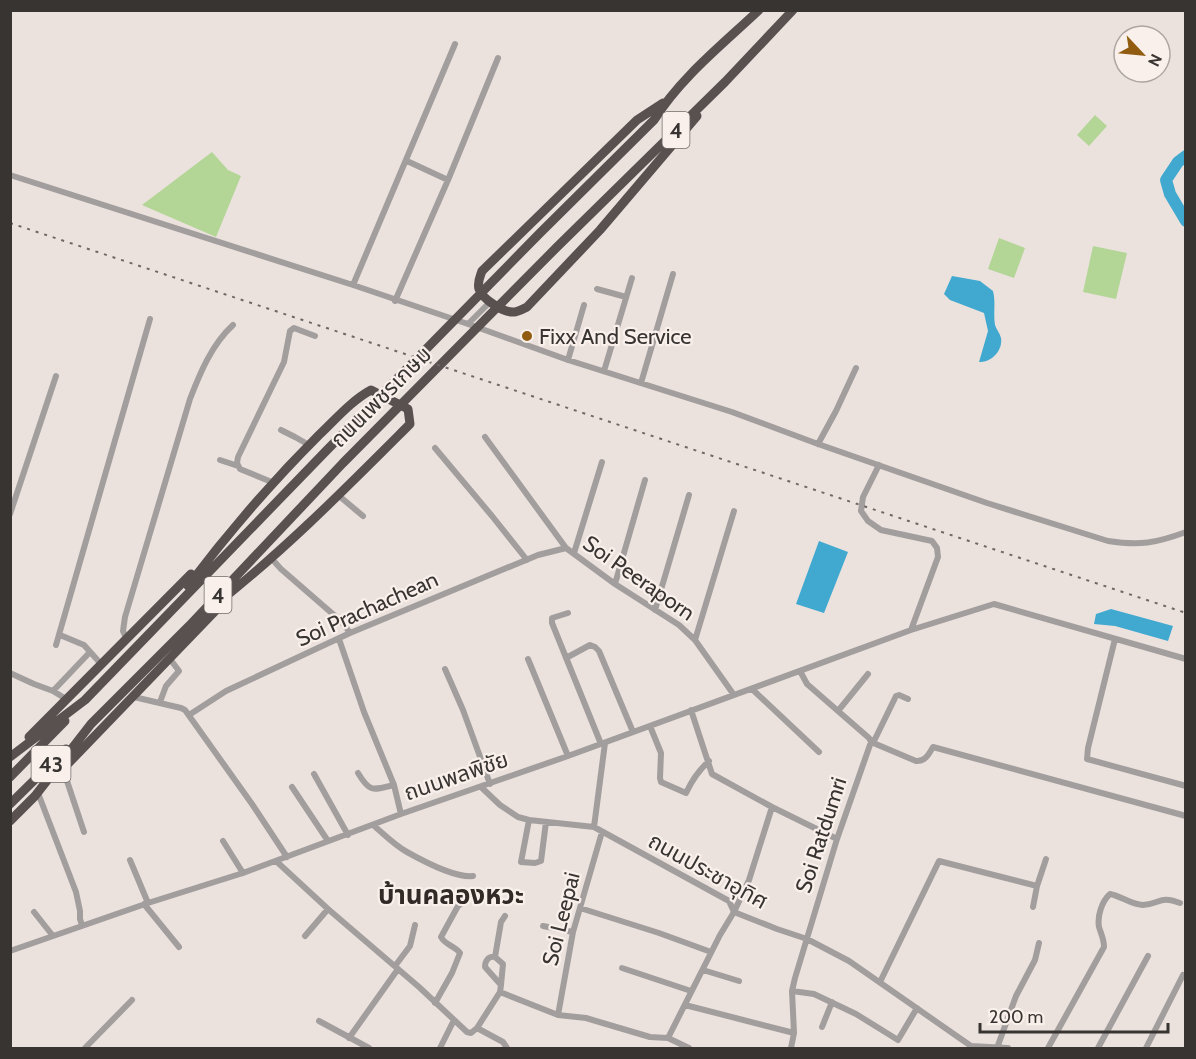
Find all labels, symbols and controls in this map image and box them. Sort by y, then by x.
north arrow [1112,24,1172,84]
text: N [1144,51,1166,70]
road number: 4 [662,112,690,148]
place label: Fixx And Service [539,323,691,350]
marker: Fixx And Service [520,329,534,343]
street label: ถนนเพชรเกษม [325,341,437,453]
street label: Soi Peeraporn [578,530,700,626]
street label: Soi Prachachean [292,566,442,652]
road number: 4 [204,577,232,613]
road number: 43 [32,746,70,782]
street label: ถนนพลพิชัย [400,746,512,806]
street label: Soi Ratdumri [790,774,852,896]
street label: ถนนประชาอุทิศ [643,827,773,915]
street label: Soi Leepai [536,869,586,969]
district label: บ้านคลองหวะ [378,879,524,911]
scale bar [980,996,1168,1034]
text: 200 m [989,1006,1043,1028]

